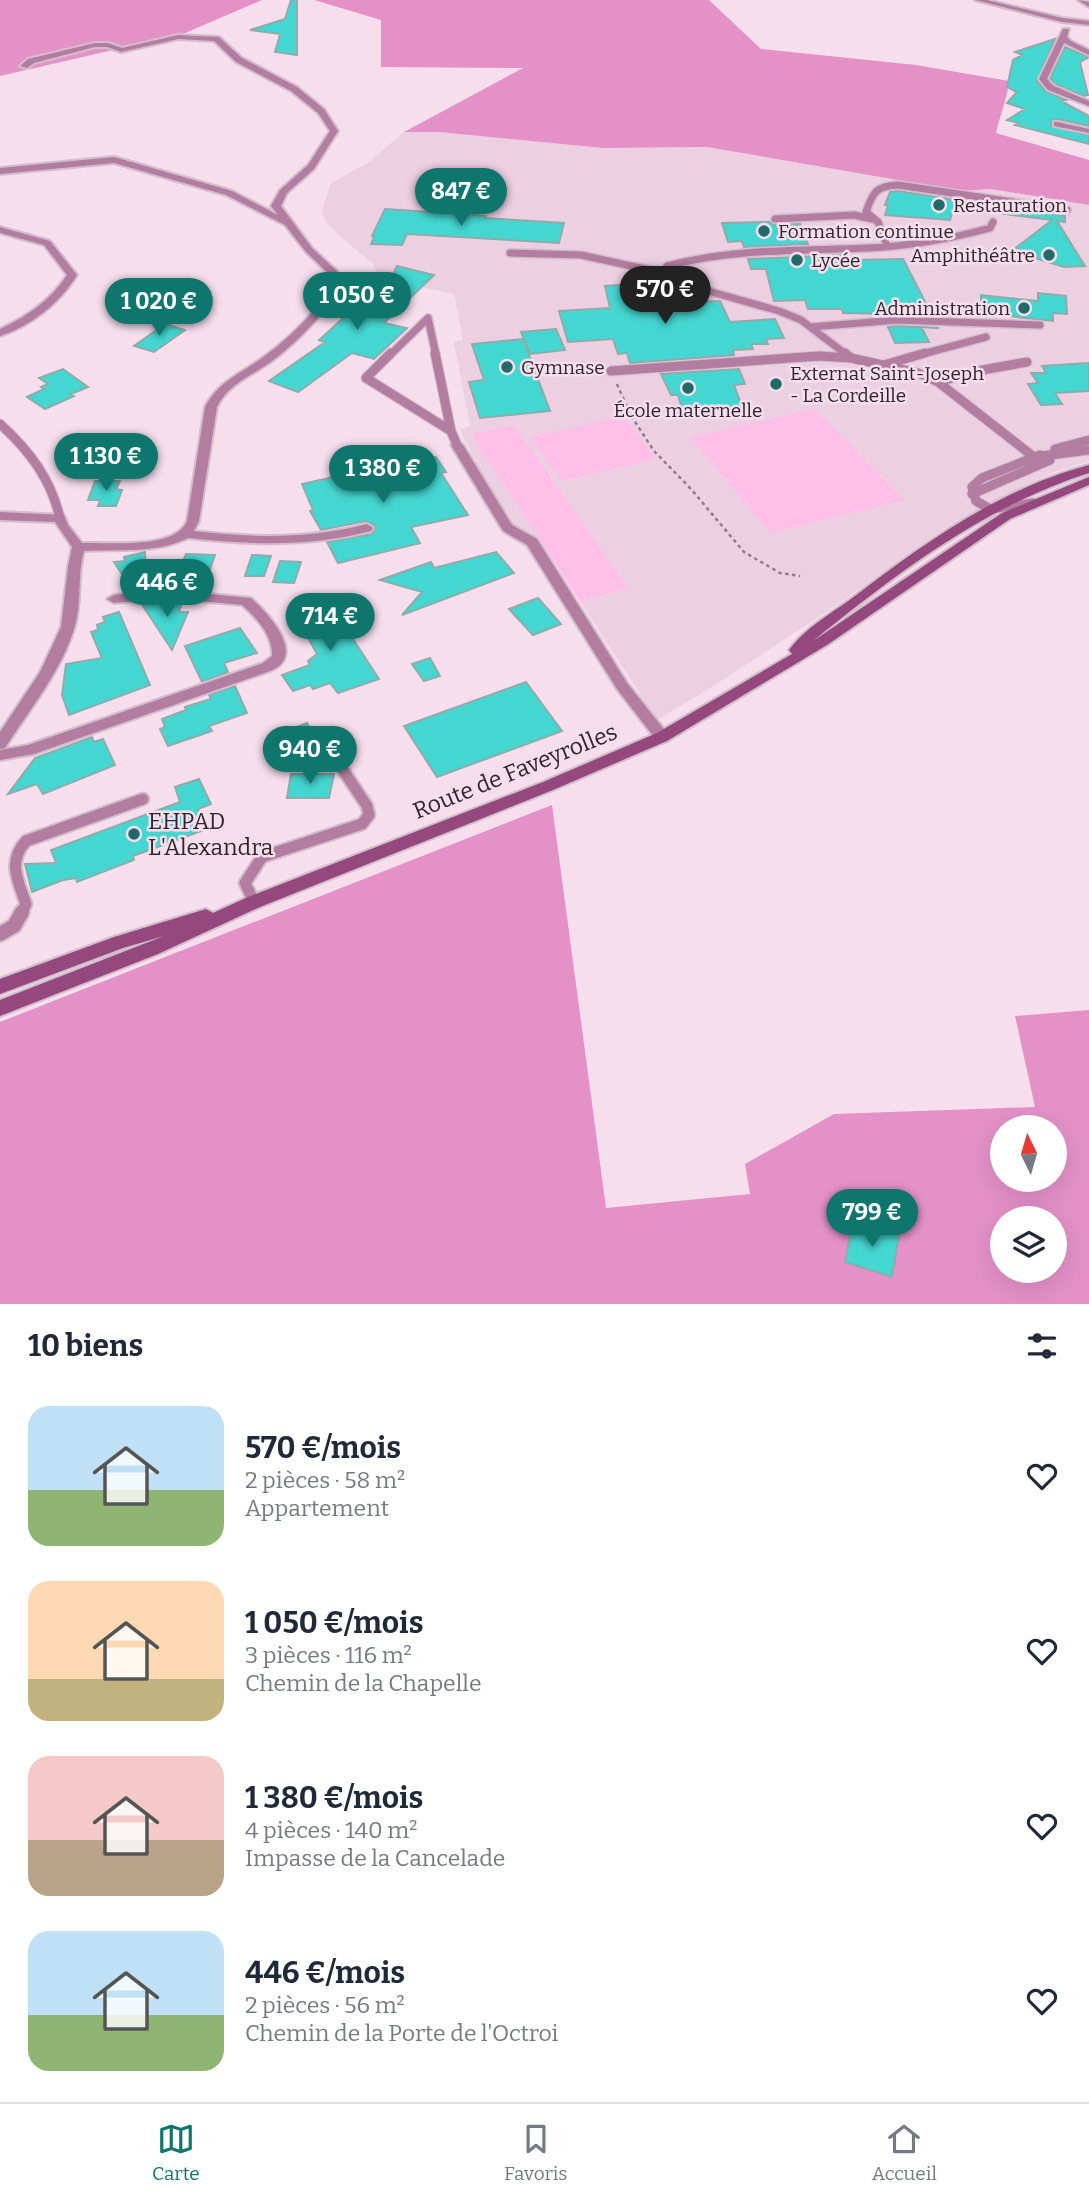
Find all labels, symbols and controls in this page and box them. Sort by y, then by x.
pin: 847 € [412,168,510,228]
text: 847 € [431,177,491,205]
place label: Restauration [953,194,1067,217]
marker: Restauration [931,197,947,213]
place label: Formation continue [778,220,954,243]
marker: Formation continue [756,223,772,239]
place label: Amphithéâtre [910,244,1035,267]
marker: Amphithéâtre [1041,247,1057,263]
place label: Lycée [811,249,860,272]
marker: Lycée [789,252,805,268]
pin: 570 € [616,266,714,326]
pin: 1 050 € [292,272,422,332]
text: 570 € [636,275,694,303]
pin: 1 020 € [94,278,224,338]
text: 1 050 € [319,281,395,309]
text: 1 020 € [121,287,197,315]
place label: Administration [875,297,1010,320]
marker: Administration [1016,300,1032,316]
place label: Gymnase [521,356,605,379]
marker: Gymnase [499,359,515,375]
place label: Externat Saint-Joseph - La Cordeille [790,362,984,407]
marker: Externat Saint-Joseph - La Cordeille [768,376,784,392]
marker: École maternelle [680,380,696,396]
place label: École maternelle [614,399,762,422]
pin: 1 130 € [41,434,171,493]
text: 1 130 € [70,442,142,470]
pin: 1 380 € [318,446,448,505]
text: 1 380 € [345,454,421,482]
pin: 446 € [118,560,216,619]
text: 446 € [136,568,198,596]
pin: 714 € [281,594,379,653]
text: 714 € [302,602,358,630]
street label: Route de Faveyrolles [409,717,621,825]
pin: 940 € [261,726,359,786]
text: 940 € [279,735,341,763]
place label: EHPAD L'Alexandra [148,807,274,861]
marker: EHPAD L'Alexandra [126,826,142,842]
north arrow [990,1115,1068,1192]
map controls [990,1115,1067,1283]
pin: 799 € [823,1190,921,1249]
text: 799 € [842,1198,902,1226]
button: layers [990,1206,1067,1283]
icon: filters [1023,1327,1061,1365]
text: 10 biens [28,1328,143,1364]
text: 570 €/mois [245,1430,401,1466]
icon: home [84,1434,168,1518]
icon: heart [1023,1457,1061,1495]
text: 2 pièces · 58 m² [245,1466,405,1494]
text: Appartement [245,1494,389,1522]
text: 1 050 €/mois [245,1605,423,1641]
icon: home [84,1609,168,1693]
icon: heart [1023,1632,1061,1670]
text: 3 pièces · 116 m² [245,1641,412,1669]
text: Chemin de la Chapelle [245,1669,482,1697]
text: 1 380 €/mois [245,1780,423,1816]
icon: home [84,1784,168,1868]
icon: heart [1023,1807,1061,1845]
text: 4 pièces · 140 m² [245,1816,417,1844]
text: Impasse de la Cancelade [245,1844,505,1872]
text: 446 €/mois [245,1955,405,1991]
icon: home [84,1959,168,2043]
icon: heart [1023,1982,1061,2020]
text: 2 pièces · 56 m² [245,1991,405,2019]
text: Chemin de la Porte de l'Octroi [245,2019,558,2047]
tab: Carte [152,2120,200,2185]
tab: Favoris [504,2120,567,2185]
tab: Accueil [872,2120,937,2185]

